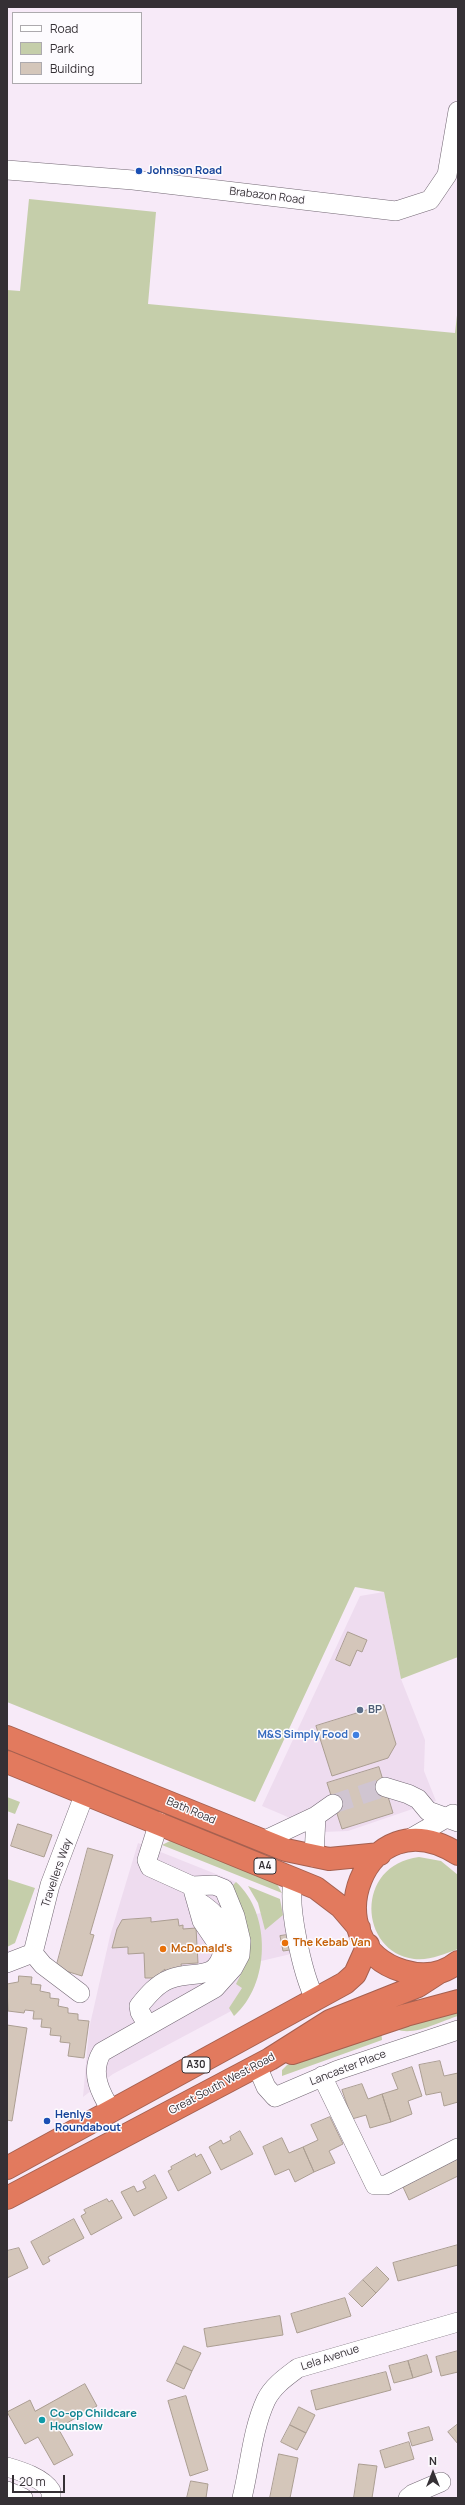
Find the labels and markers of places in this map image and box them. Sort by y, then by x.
place label: Johnson Road [147,164,222,178]
marker: Johnson Road [134,166,144,176]
place label: BP [368,1703,382,1717]
marker: BP [355,1705,365,1715]
place label: M&S Simply Food [257,1728,348,1742]
marker: M&S Simply Food [351,1730,361,1740]
place label: The Kebab Van [293,1936,371,1950]
marker: The Kebab Van [280,1938,290,1948]
place label: McDonald's [171,1942,232,1956]
marker: McDonald's [158,1944,168,1954]
place label: Henlys Roundabout [55,2108,121,2134]
marker: Henlys Roundabout [42,2116,52,2126]
place label: Co-op Childcare Hounslow [50,2407,137,2433]
marker: Co-op Childcare Hounslow [37,2415,47,2425]

